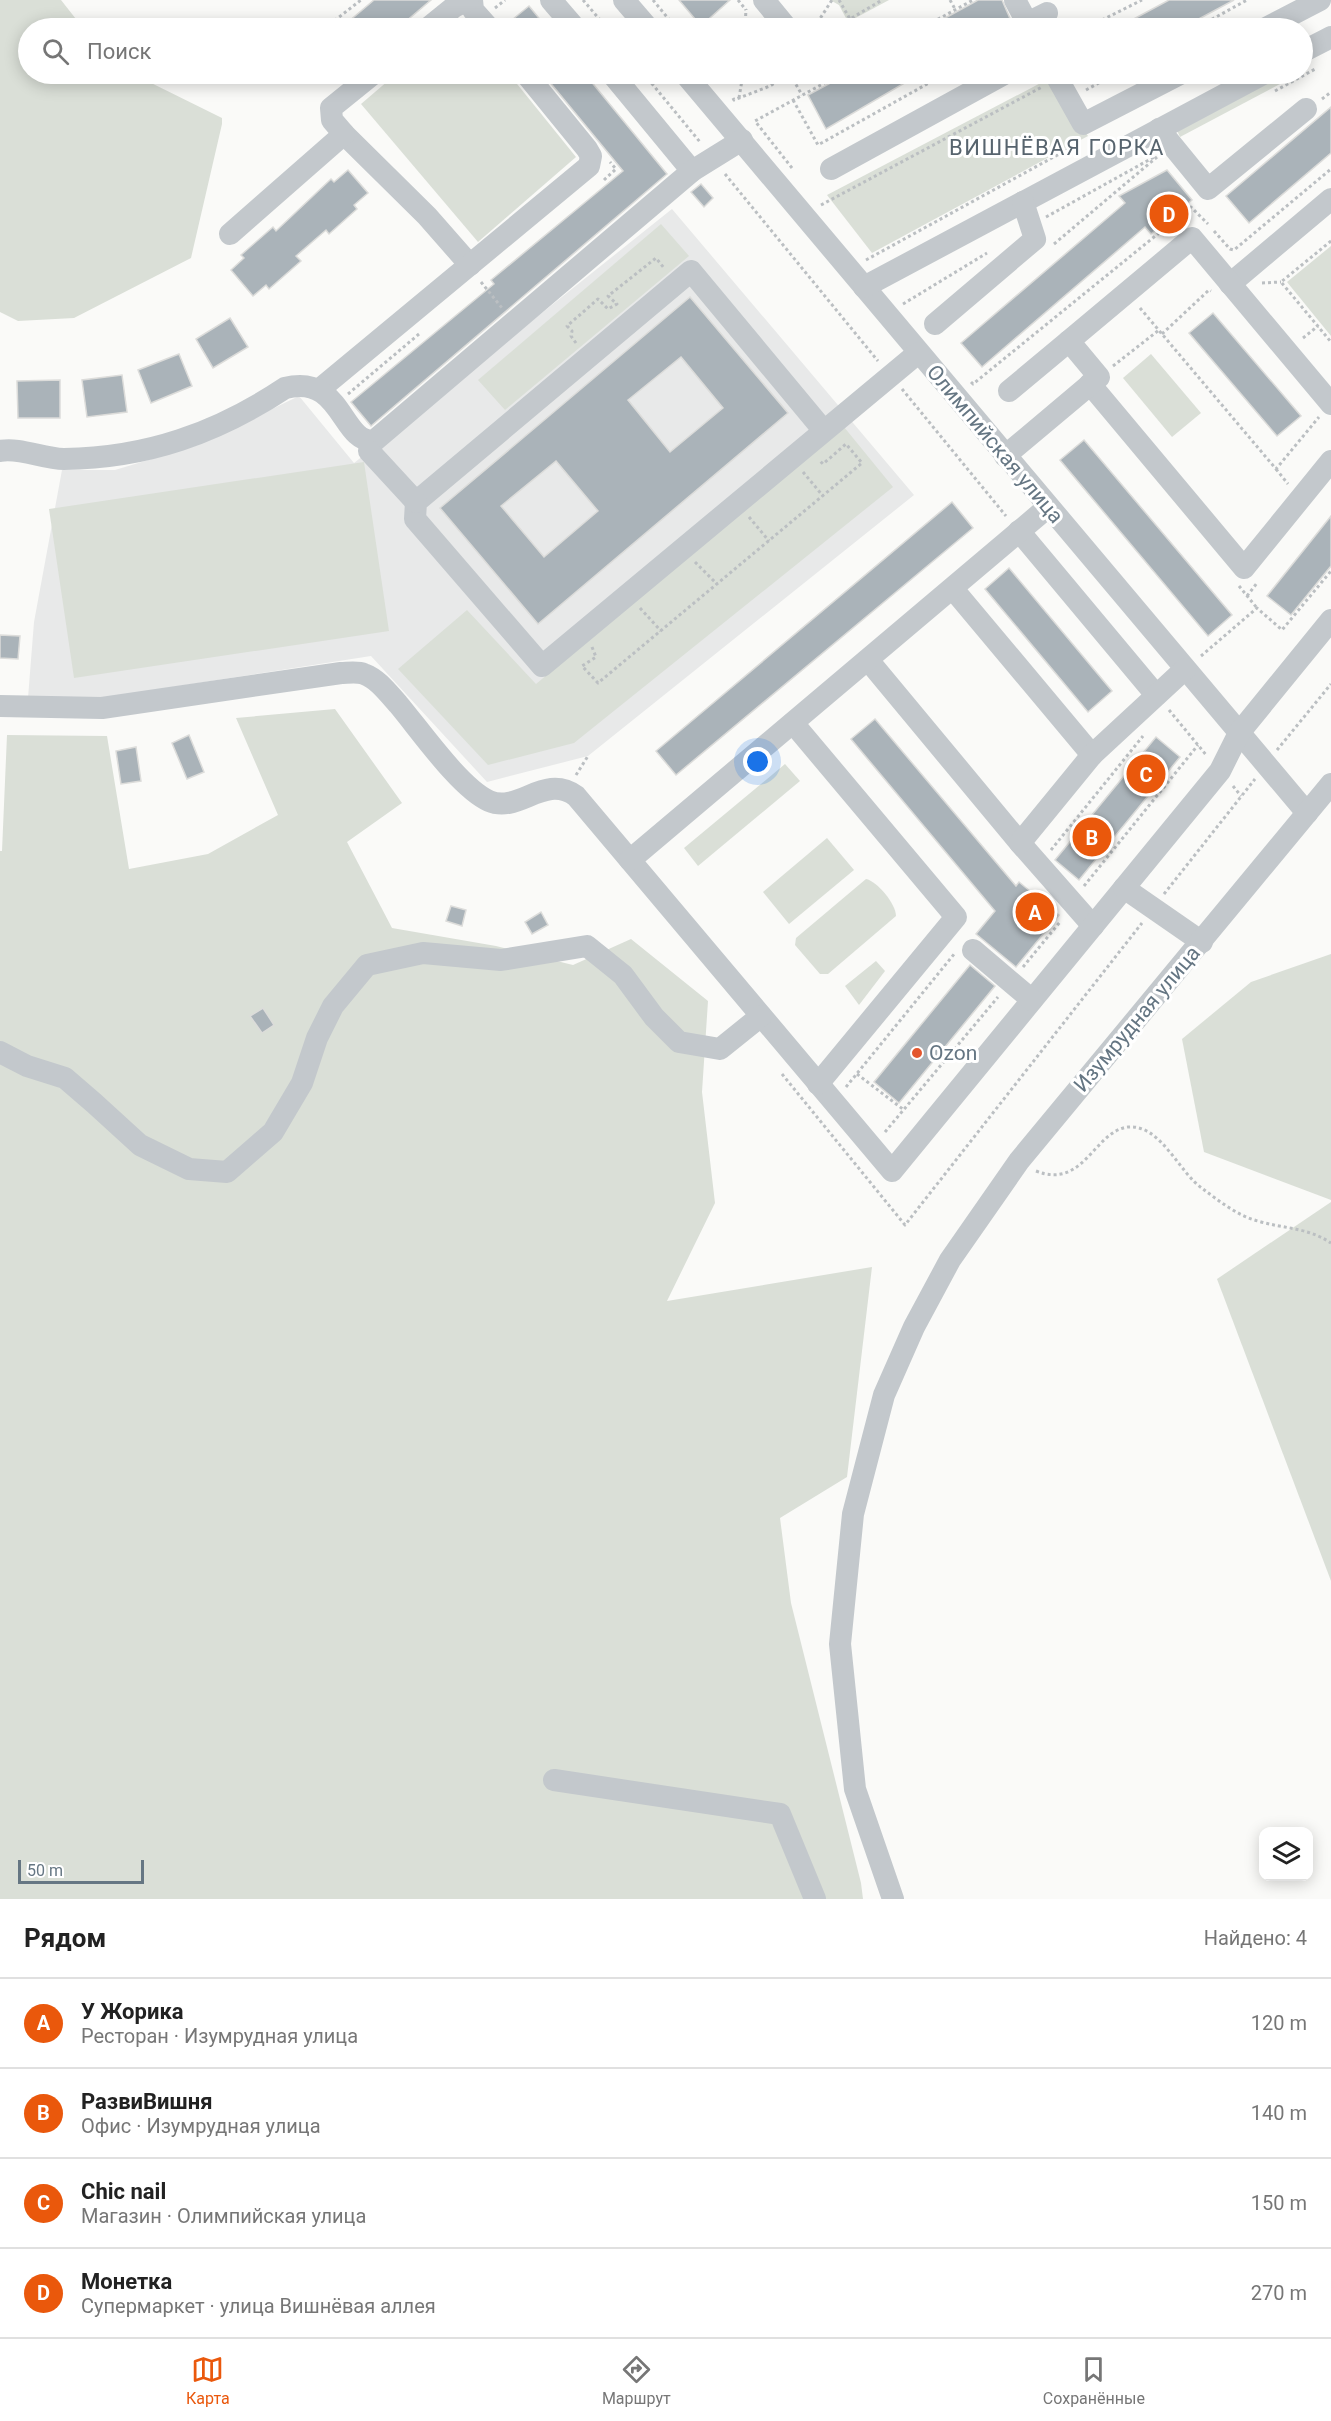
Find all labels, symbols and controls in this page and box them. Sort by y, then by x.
search box [18,18,1313,84]
icon: search [39,35,72,68]
text: Поиск [87,39,151,64]
district label: ВИШНЁВАЯ ГОРКА [949,135,1165,160]
pin: D [1150,192,1188,236]
street label: Олимпийская улица [922,360,1068,528]
your location [743,747,772,776]
pin: C [1126,752,1166,796]
pin: B [1072,814,1112,860]
pin: A [1016,890,1054,934]
street label: Изумрудная улица [1069,941,1205,1097]
place label: Ozon [929,1041,977,1065]
marker: Ozon [910,1046,924,1060]
map controls [1259,1827,1313,1881]
button: layers [1259,1827,1313,1881]
scale bar [18,1857,144,1884]
text: 50 m [27,1861,63,1880]
text: Рядом [24,1923,106,1953]
text: Найдено: 4 [1204,1926,1307,1950]
text: У Жорика [81,1999,184,2024]
text: A [37,2011,50,2035]
text: 120 m [1251,2011,1307,2035]
text: Ресторан · Изумрудная улица [81,2024,358,2048]
text: РазвиВишня [81,2089,213,2114]
text: B [37,2101,50,2125]
text: 140 m [1251,2101,1307,2125]
text: Офис · Изумрудная улица [81,2114,321,2138]
text: Chic nail [81,2179,166,2204]
text: C [37,2191,50,2215]
text: 150 m [1251,2191,1307,2215]
text: Магазин · Олимпийская улица [81,2204,366,2228]
text: Монетка [81,2269,172,2294]
text: D [37,2281,50,2305]
text: 270 m [1251,2281,1307,2305]
text: Супермаркет · улица Вишнёвая аллея [81,2294,436,2318]
tab: Карта [186,2353,230,2408]
tab: Маршрут [602,2353,671,2408]
tab: Сохранённые [1043,2353,1145,2408]

